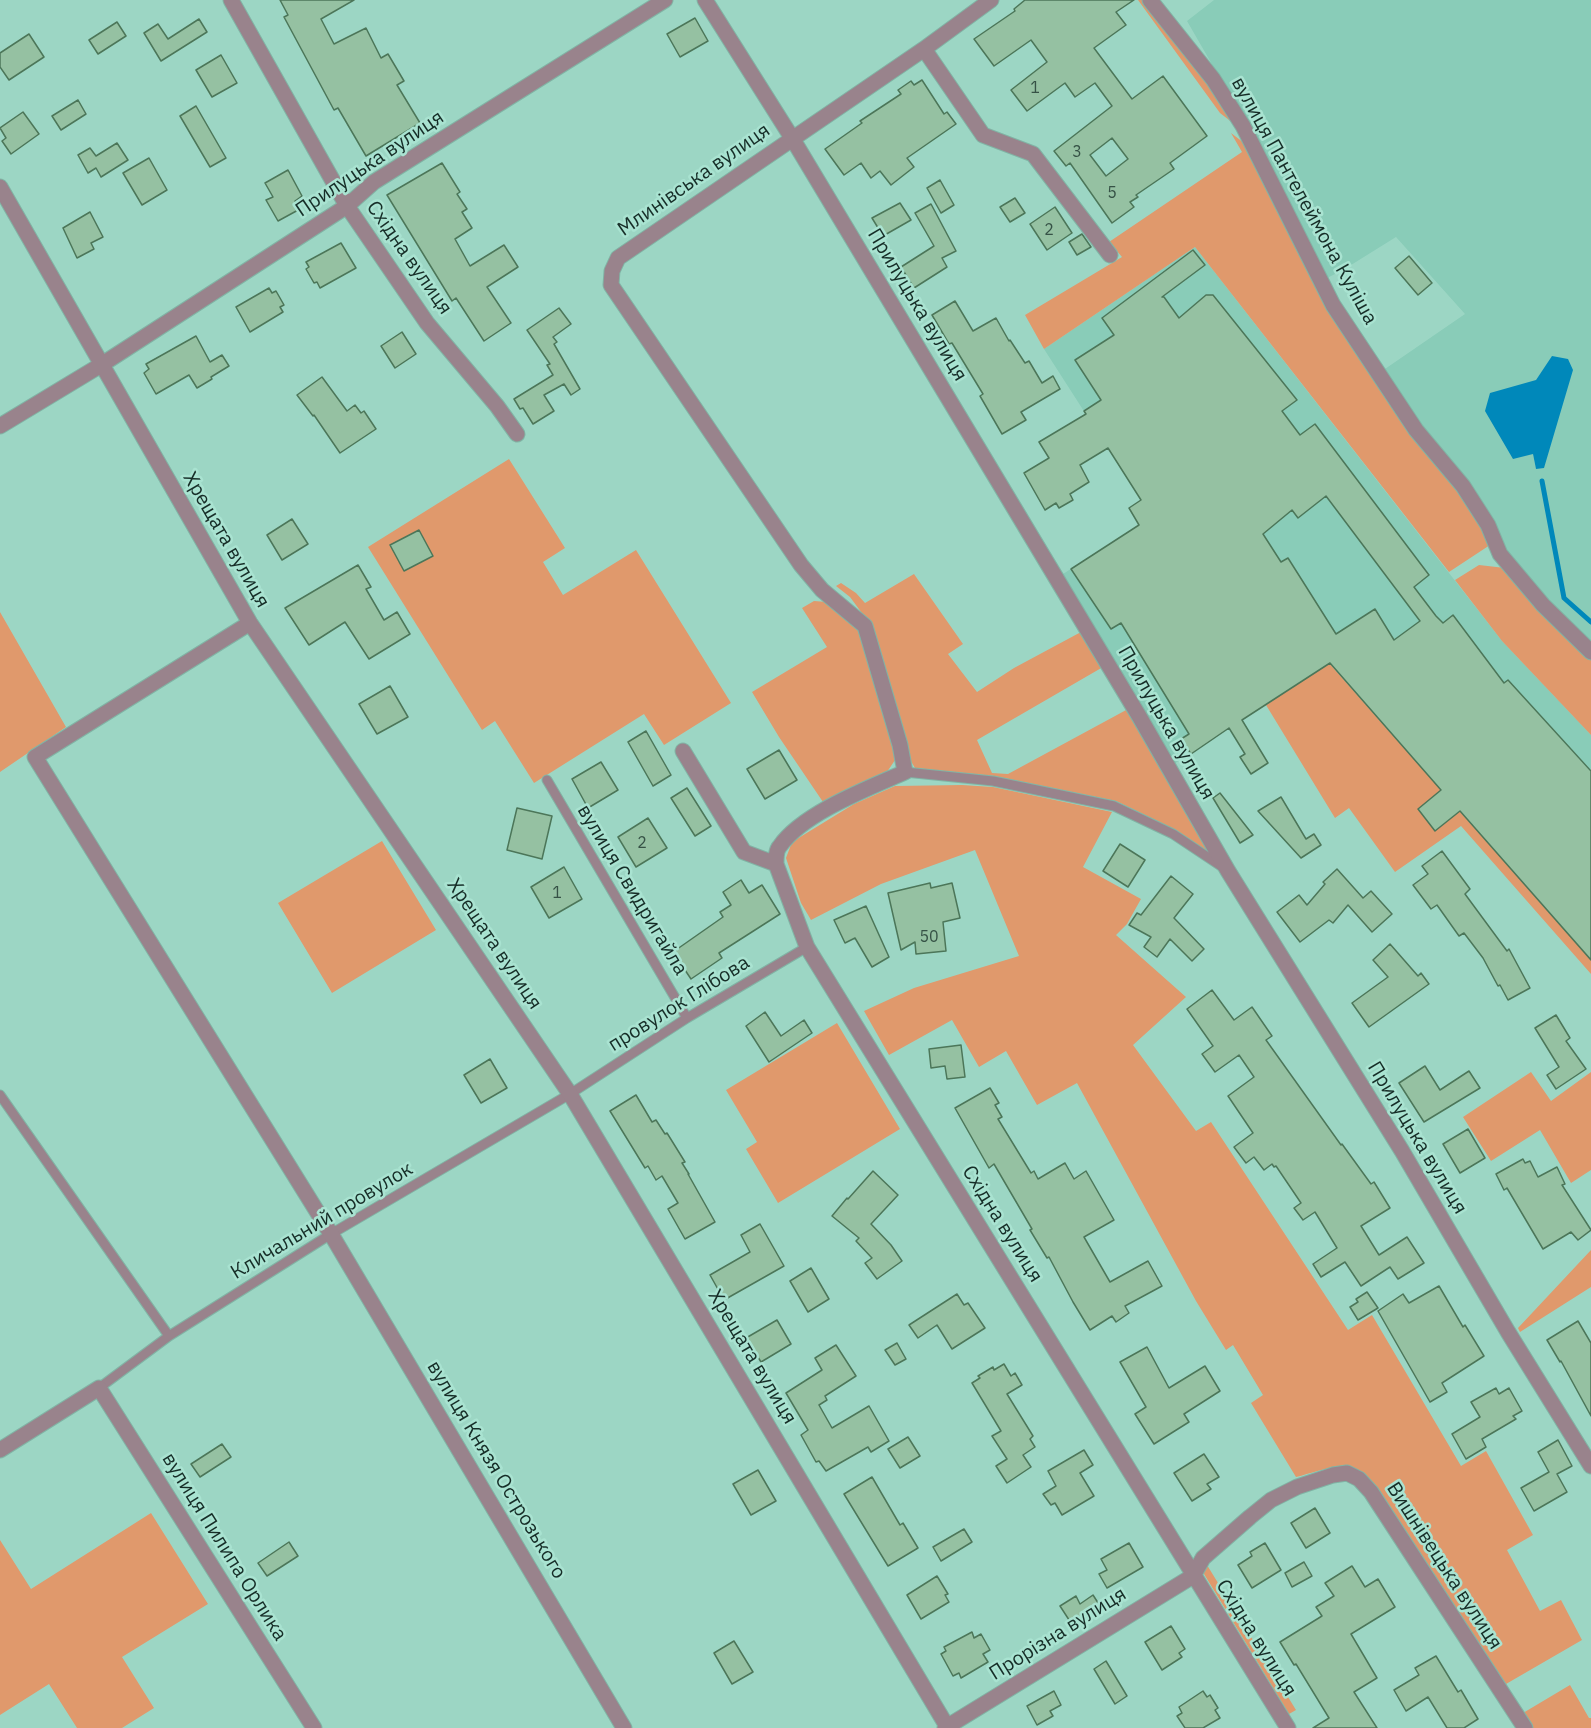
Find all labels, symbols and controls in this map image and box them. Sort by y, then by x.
street label: вулиця Пантелеймона Куліша [1226,73,1382,329]
house number: 1 [1030,78,1040,98]
street label: Прилуцька вулиця [291,106,449,222]
street label: Млинівська вулиця [613,118,775,242]
house number: 3 [1072,142,1082,162]
house number: 5 [1107,183,1117,203]
street label: Східна вулиця [361,197,457,319]
house number: 2 [1044,220,1054,240]
street label: Прилуцька вулиця [862,224,972,386]
street label: Хрещата вулиця [177,468,275,612]
street label: Прилуцька вулиця [1112,642,1220,804]
street label: вулиця Свидригайла [572,800,692,980]
house number: 2 [637,833,647,853]
street label: Хрещата вулиця [441,874,547,1014]
house number: 1 [552,883,562,903]
house number: 50 [919,927,939,947]
street label: провулок Глібова [604,951,754,1057]
street label: Прилуцька вулиця [1362,1057,1472,1219]
street label: Кличальний провулок [227,1157,417,1285]
street label: Східна вулиця [957,1161,1047,1287]
street label: Хрещата вулиця [702,1285,802,1429]
street label: вулиця Князя Острозького [421,1357,571,1583]
street label: вулиця Пилипа Орлика [156,1449,292,1645]
street label: Вишнівецька вулиця [1381,1478,1507,1654]
street label: Східна вулиця [1211,1575,1301,1701]
street label: Прорізна вулиця [985,1582,1131,1686]

